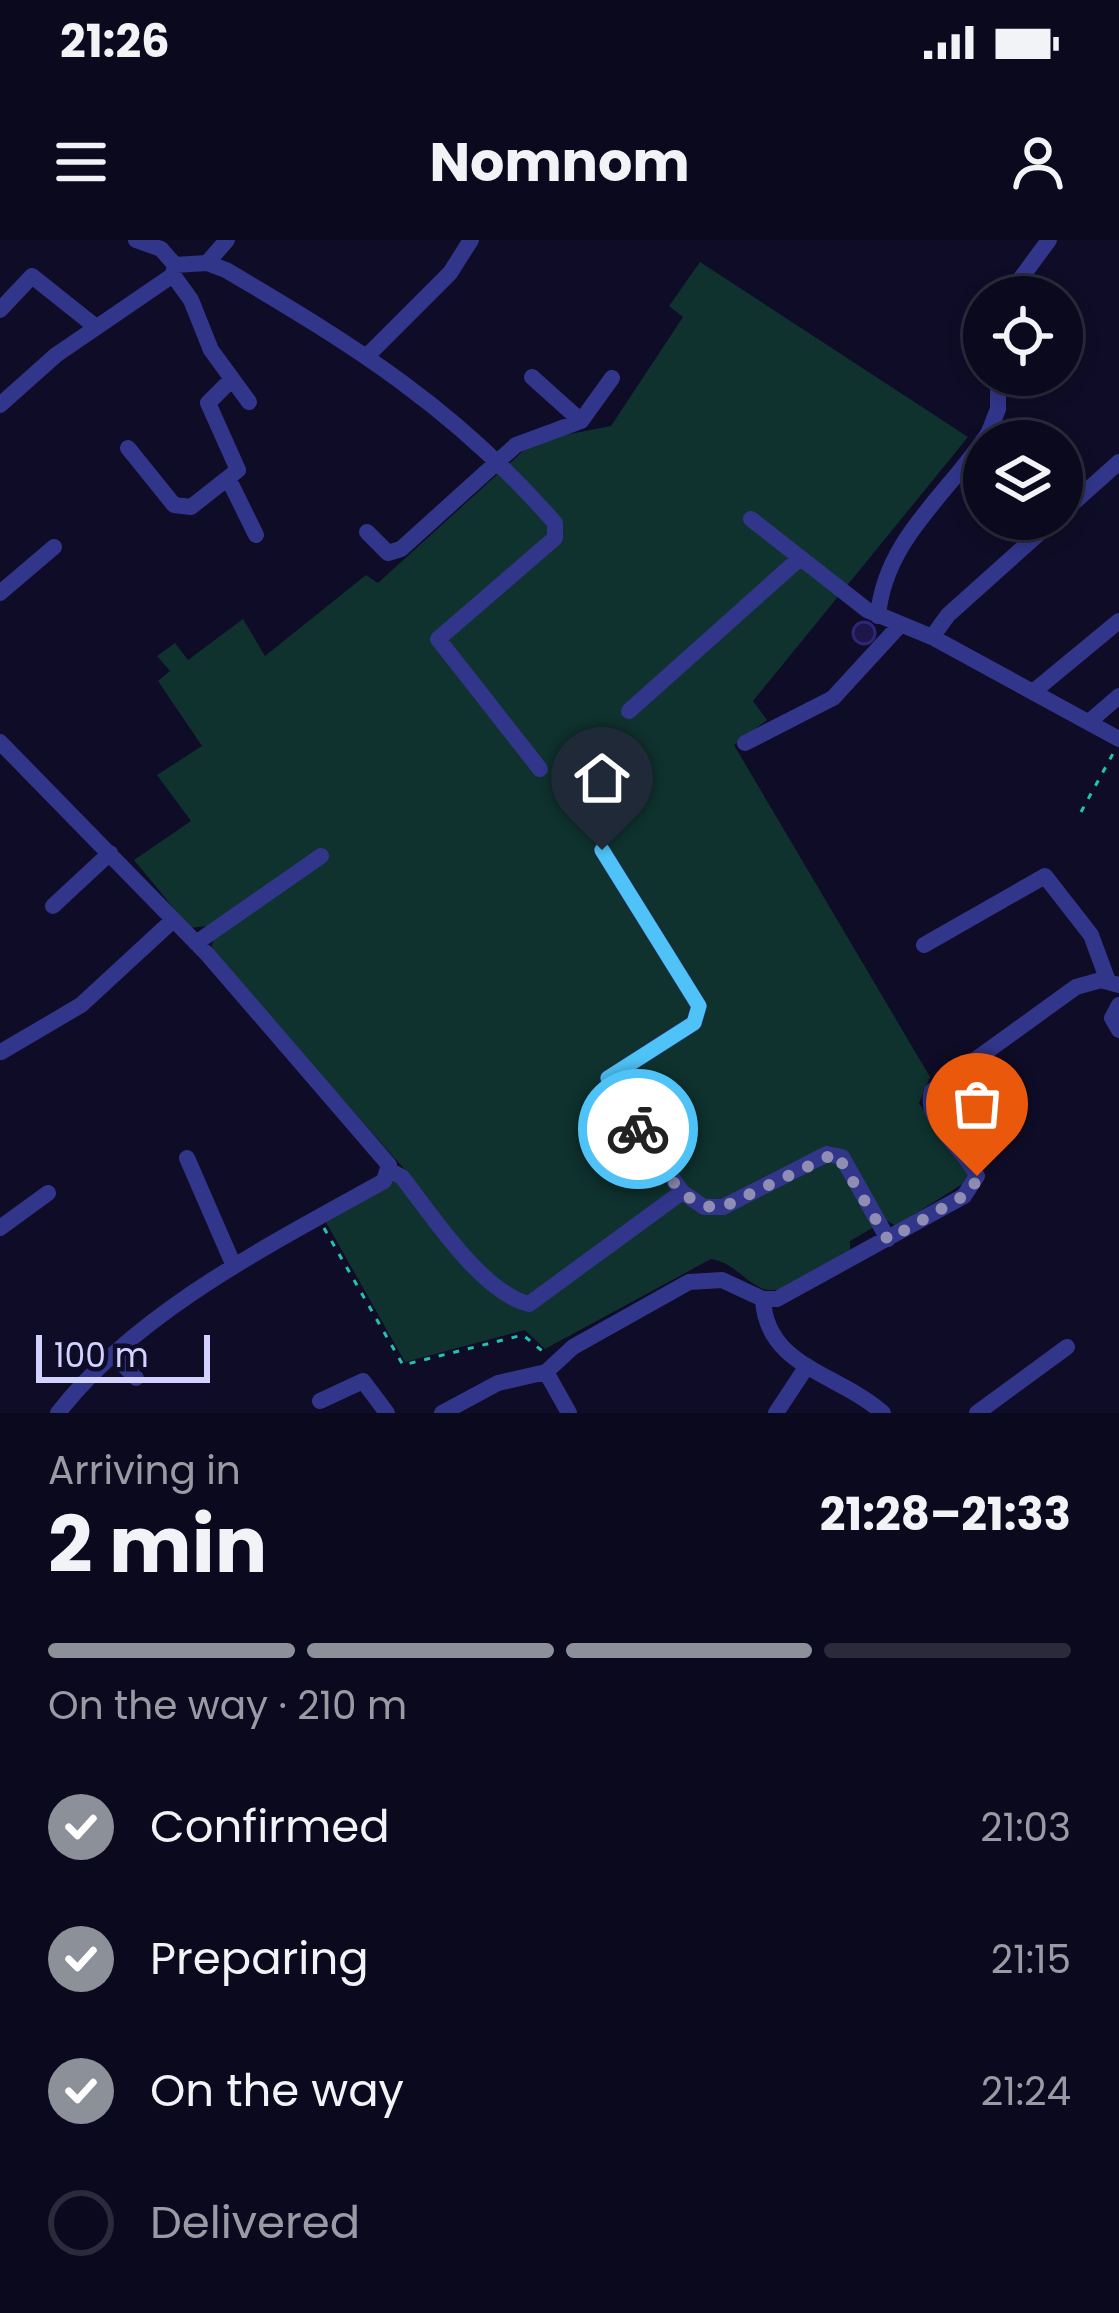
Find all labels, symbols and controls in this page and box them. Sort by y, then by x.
text: 21:26 [60,10,170,73]
text: Nomnom [429,124,690,200]
icon: menu [48,129,114,195]
icon: person [1005,129,1071,195]
map controls [963,276,1083,540]
button: locate [963,276,1083,396]
button: layers [963,420,1083,540]
pin [551,727,653,850]
icon: home [569,745,635,811]
pin [926,1053,1028,1176]
courier [578,1069,698,1189]
icon: bag [944,1071,1010,1137]
icon: bike [605,1096,671,1162]
scale bar [36,1329,210,1382]
text: 100 m [54,1332,149,1379]
text: Arriving in [48,1443,241,1498]
text: 21:28–21:33 [820,1483,1071,1546]
text: 2 min [48,1490,267,1599]
text: On the way · 210 m [48,1678,407,1733]
icon: check [48,1794,114,1860]
text: Confirmed [150,1795,390,1858]
text: 21:03 [980,1800,1071,1855]
icon: check [48,1926,114,1992]
text: Preparing [150,1927,369,1990]
text: 21:15 [991,1932,1071,1987]
icon: check [48,2058,114,2124]
text: On the way [150,2059,404,2122]
text: 21:24 [981,2064,1071,2119]
text: Delivered [150,2191,360,2254]

